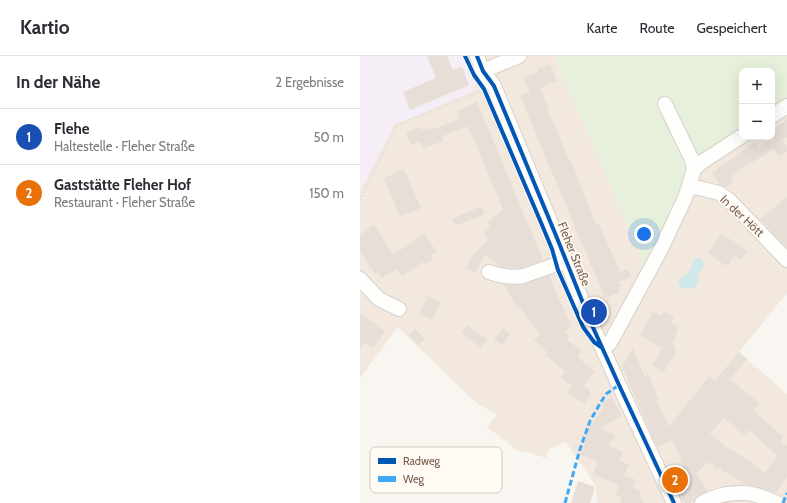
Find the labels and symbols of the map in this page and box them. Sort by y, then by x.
street label: In der Hött [717,192,767,240]
street label: Fleher Straße [555,220,594,288]
your location [634,224,654,244]
pin: 1 [581,297,607,327]
legend [370,447,502,493]
text: Radweg [403,454,441,468]
pin: 2 [662,465,688,495]
text: Weg [403,472,425,486]

